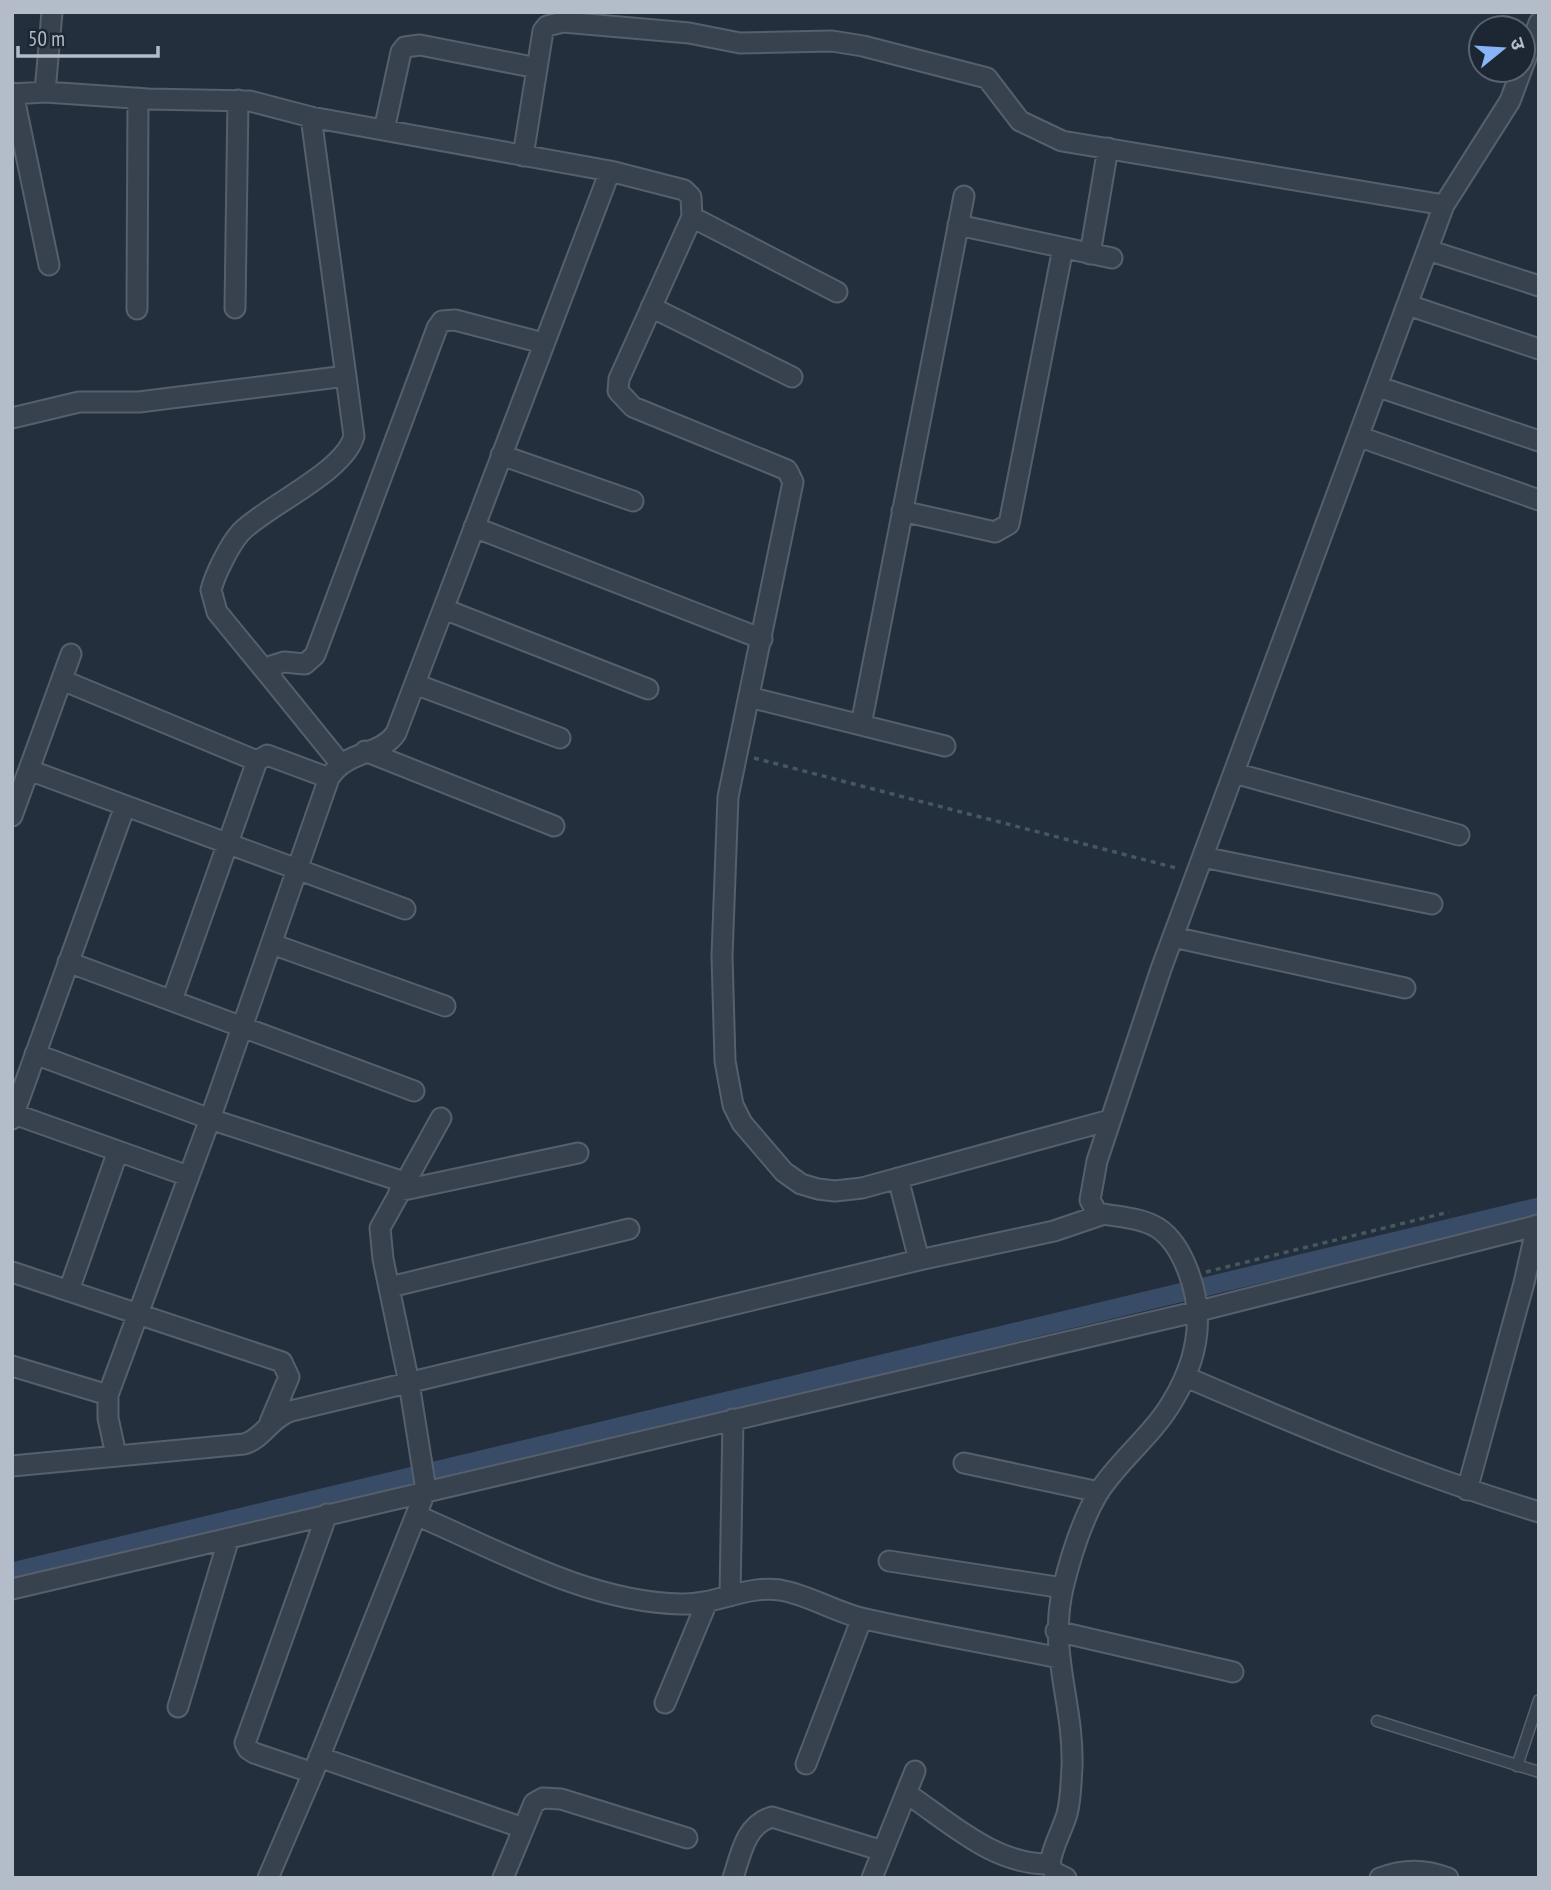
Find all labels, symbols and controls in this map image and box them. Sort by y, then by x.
scale bar [18,14,158,58]
north arrow [1467,14,1537,84]
text: 50 m [28,25,65,52]
text: उ [1505,35,1532,54]

